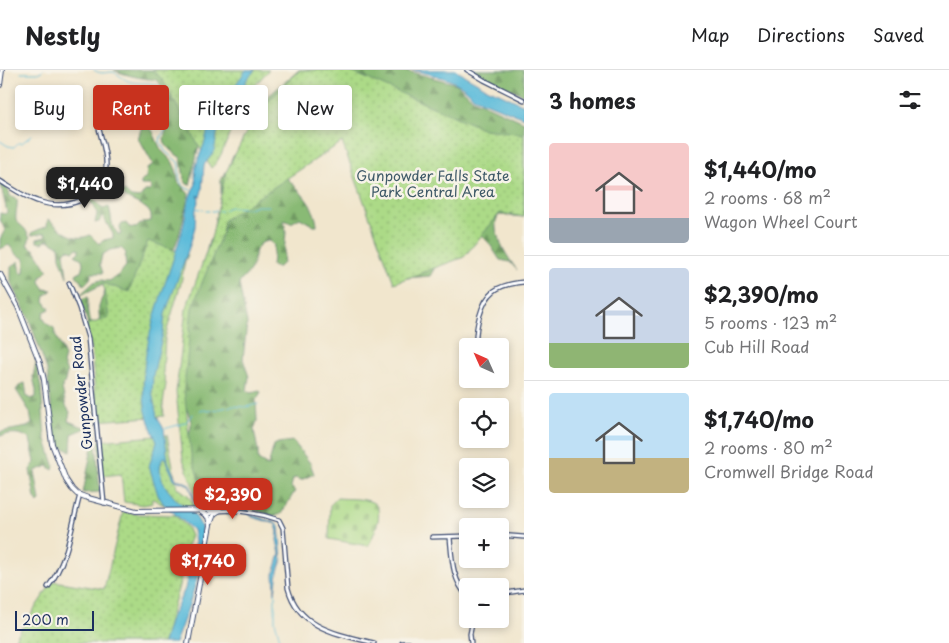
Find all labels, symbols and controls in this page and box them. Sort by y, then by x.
text: Nestly [25,17,101,53]
text: Map [691,21,729,48]
text: Directions [757,21,845,48]
text: Saved [873,21,924,48]
text: 3 homes [549,84,636,116]
chip: Buy [15,85,83,130]
chip: Rent [93,85,169,130]
chip: Filters [179,85,268,130]
chip: New [278,85,352,130]
icon: filters [896,86,924,114]
text: $1,440/mo [704,153,816,185]
icon: home [589,163,649,223]
park label: Gunpowder Falls State Park Central Area [356,165,510,202]
pin: $1,440 [44,166,126,209]
text: $1,440 [57,171,113,195]
text: 2 rooms · 68 m² [704,185,831,209]
text: Wagon Wheel Court [704,209,858,233]
text: $2,390/mo [704,278,818,310]
icon: home [589,288,649,348]
text: 5 rooms · 123 m² [704,310,837,334]
text: Cub Hill Road [704,334,810,358]
street label: Gunpowder Road [65,335,97,451]
north arrow [459,338,509,388]
map controls [459,338,509,628]
button: locate [459,398,509,448]
text: $1,740/mo [704,403,814,435]
icon: home [589,413,649,473]
text: 2 rooms · 80 m² [704,435,833,459]
button: layers [459,458,509,508]
text: Cromwell Bridge Road [704,459,874,483]
pin: $2,390 [192,478,274,520]
text: $2,390 [204,482,262,506]
button: + [459,518,509,568]
pin: $1,740 [167,544,249,586]
text: $1,740 [181,548,235,572]
button: − [459,578,509,628]
scale bar [15,608,94,631]
text: 200 m [22,609,69,630]

